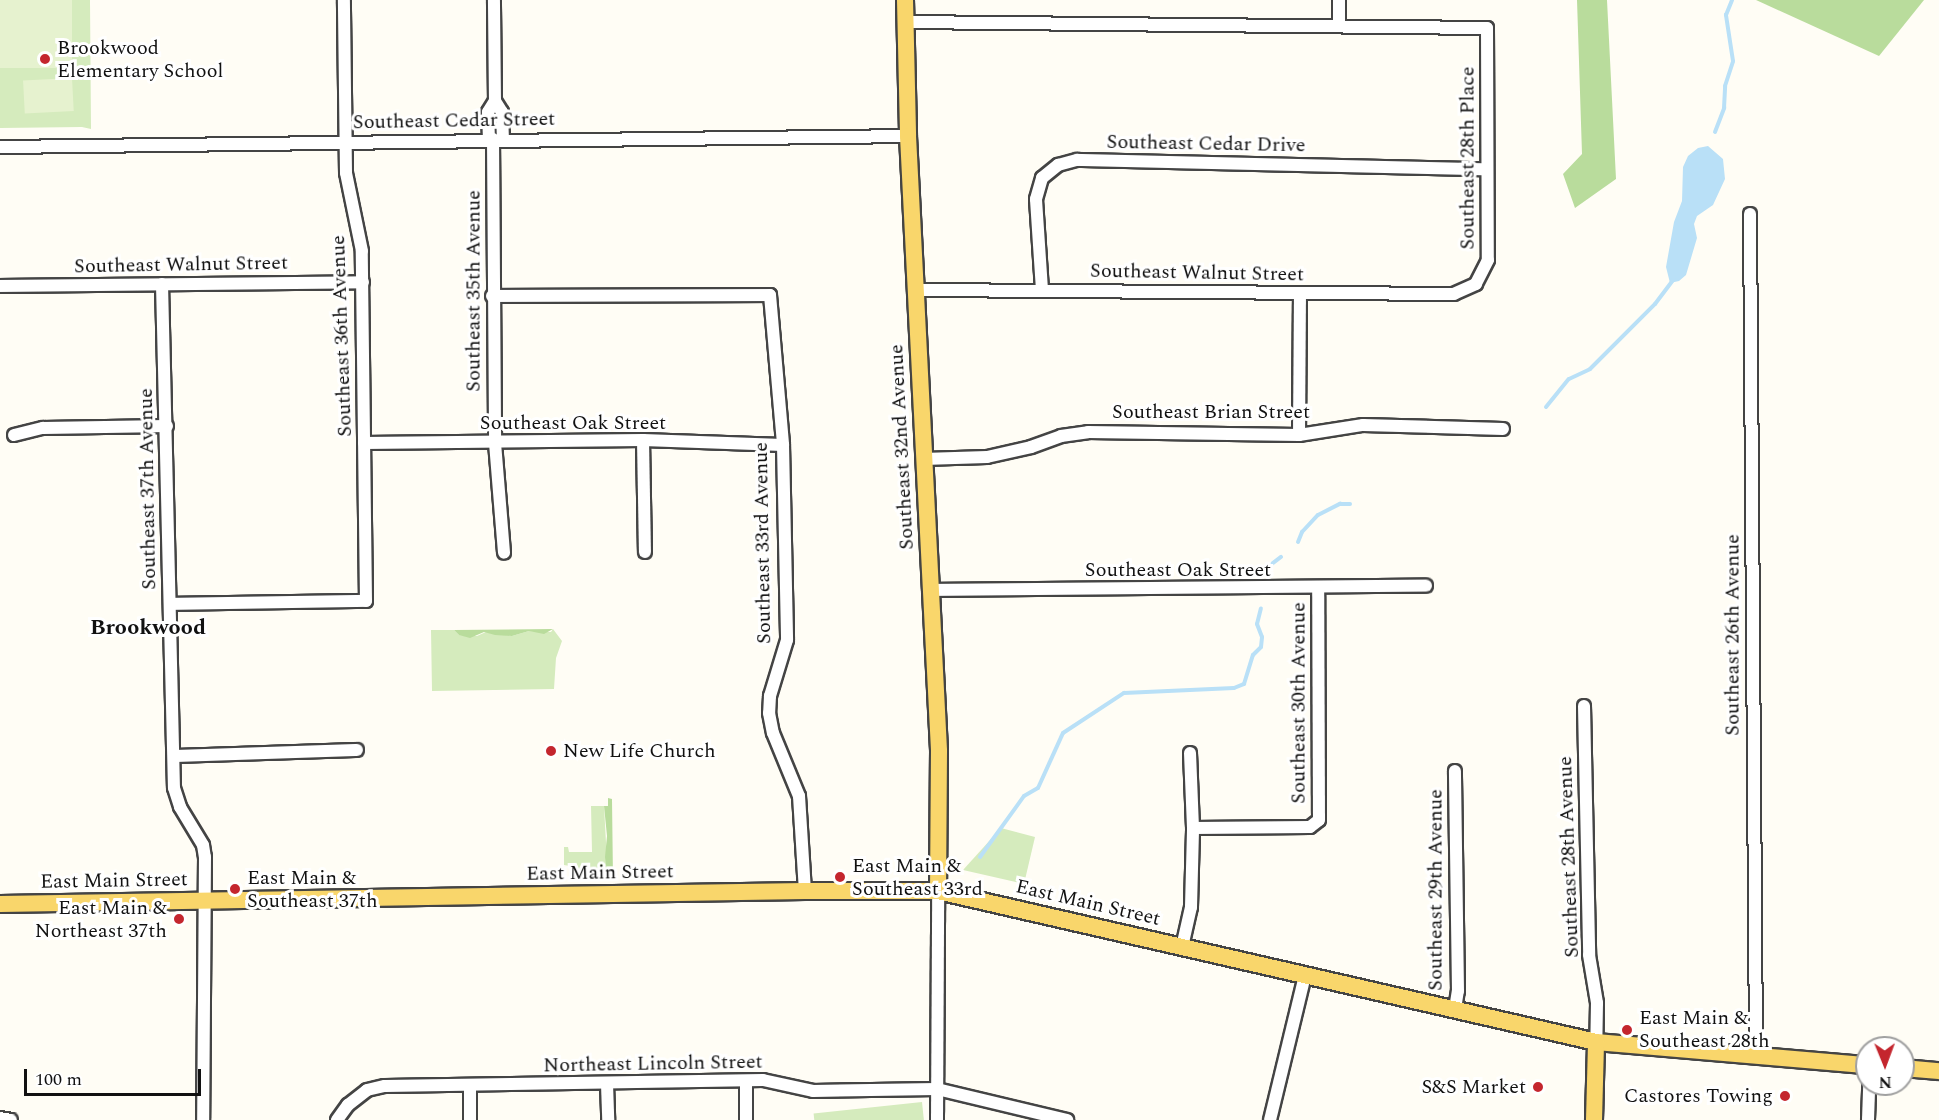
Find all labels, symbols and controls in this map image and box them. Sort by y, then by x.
place label: Brookwood Elementary School [57,36,223,83]
marker: Brookwood Elementary School [38,52,52,66]
street label: Southeast 28th Place [1456,66,1480,250]
street label: Southeast Cedar Street [353,107,555,135]
street label: Southeast Cedar Drive [1106,130,1306,158]
street label: Southeast 35th Avenue [462,190,486,392]
street label: Southeast 36th Avenue [326,235,358,437]
street label: Southeast Walnut Street [74,251,288,279]
street label: Southeast Walnut Street [1090,259,1304,287]
street label: Southeast 32nd Avenue [885,344,919,550]
street label: Southeast 37th Avenue [134,388,162,590]
street label: Southeast Brian Street [1112,400,1310,424]
street label: Southeast Oak Street [480,411,666,435]
street label: Southeast 33rd Avenue [749,442,777,644]
street label: Southeast 26th Avenue [1721,534,1745,736]
street label: Southeast Oak Street [1085,558,1271,582]
street label: Southeast 30th Avenue [1287,602,1311,804]
district label: Brookwood [90,615,206,641]
place label: New Life Church [563,739,716,763]
marker: New Life Church [544,744,558,758]
street label: Southeast 28th Avenue [1553,756,1585,958]
street label: Southeast 29th Avenue [1424,789,1448,991]
place label: East Main & Southeast 33rd [852,854,983,901]
street label: East Main Street [526,860,674,886]
place label: East Main & Southeast 37th [247,866,378,913]
street label: East Main Street [40,868,188,894]
marker: East Main & Southeast 33rd [833,870,847,884]
street label: East Main Street [1013,875,1163,931]
marker: East Main & Southeast 37th [228,882,242,896]
place label: East Main & Northeast 37th [35,896,167,943]
marker: East Main & Northeast 37th [172,912,186,926]
place label: East Main & Southeast 28th [1639,1006,1770,1053]
marker: East Main & Southeast 28th [1620,1023,1634,1037]
north arrow [1855,1036,1915,1096]
street label: Northeast Lincoln Street [543,1050,763,1078]
scale bar [27,1057,204,1095]
text: 100 m [35,1066,82,1093]
text: N [1879,1070,1892,1094]
place label: S&S Market [1421,1075,1526,1099]
marker: S&S Market [1531,1080,1545,1094]
place label: Castores Towing [1624,1084,1773,1108]
marker: Castores Towing [1778,1089,1792,1103]

